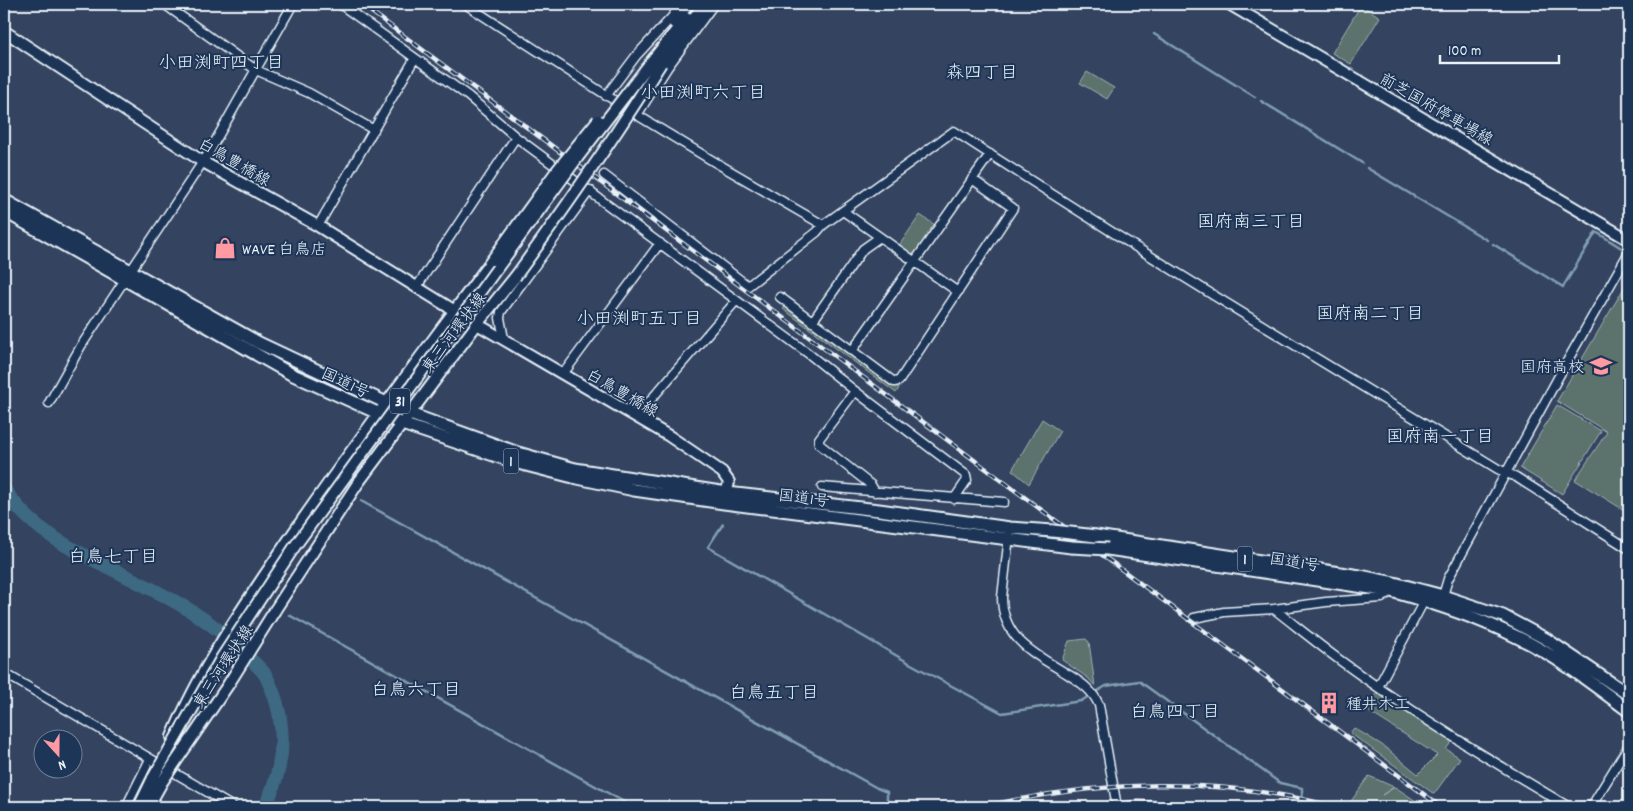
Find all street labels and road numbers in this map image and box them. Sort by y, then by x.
street label: 前芝国府停車場線 [1375,68,1497,152]
street label: 白鳥豊橋線 [193,133,274,193]
street label: 東三河環状線 [417,288,493,379]
street label: 国道1号 [317,363,373,406]
street label: 白鳥豊橋線 [581,364,662,424]
road number: 31 [390,388,410,414]
road number: 1 [504,448,518,474]
street label: 国道1号 [777,485,831,514]
road number: 1 [1238,546,1252,572]
street label: 国道1号 [1267,548,1322,579]
street label: 東三河環状線 [188,621,260,714]

